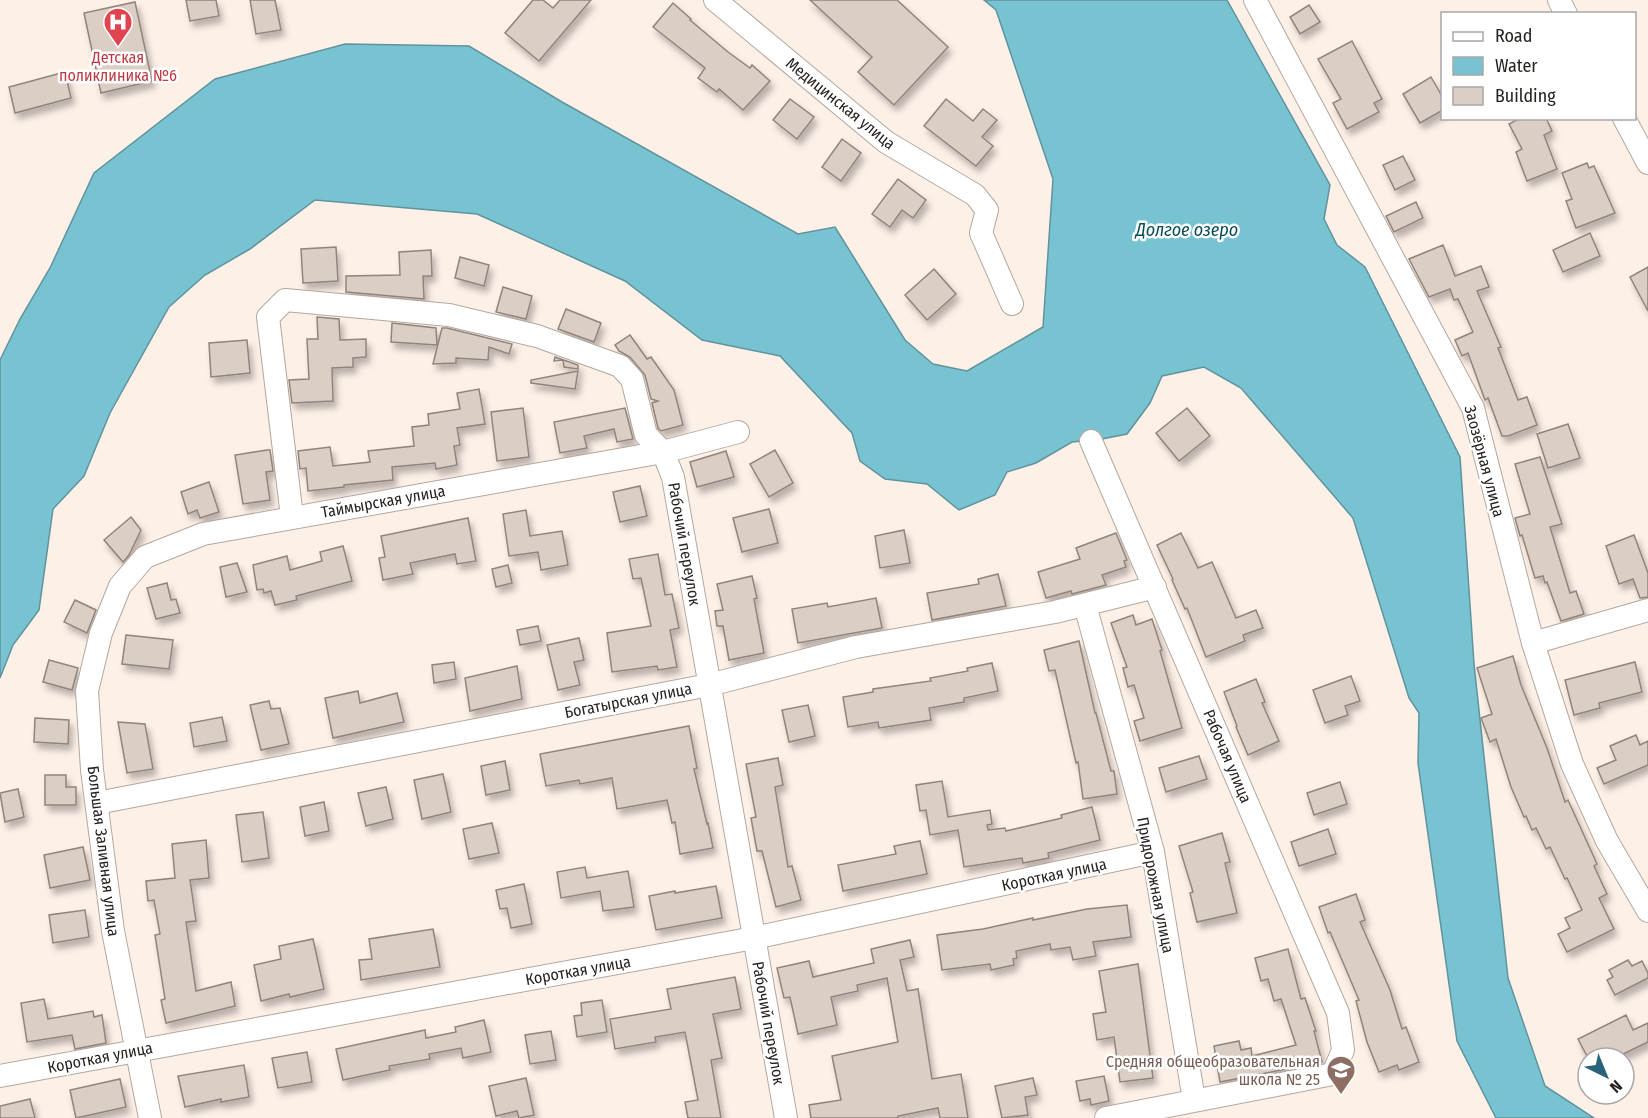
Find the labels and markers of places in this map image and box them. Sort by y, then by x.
hospital icon: Детская поликлиника №6 [102,6,134,48]
place label: Детская поликлиника №6 [59,48,177,85]
place label: Средняя общеобразовательная школа № 25 [1106,1052,1320,1089]
school or university icon: Средняя общеобразовательная школа № 25 [1325,1054,1357,1096]

